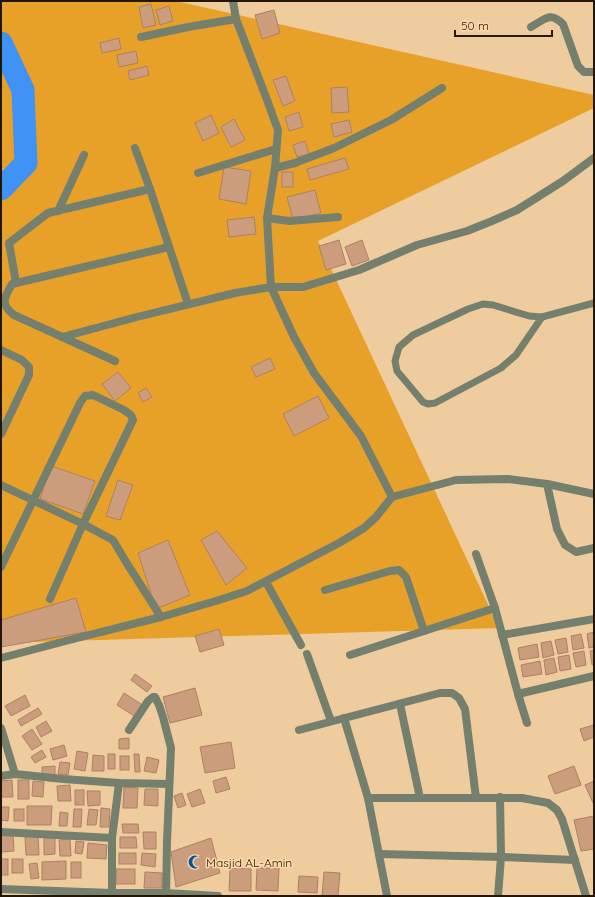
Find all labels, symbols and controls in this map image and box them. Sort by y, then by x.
scale bar [455,12,552,38]
text: 50 m [461,18,489,33]
mosque icon: Masjid AL-Amin [187,854,203,870]
place label: Masjid AL-Amin [206,855,292,870]

